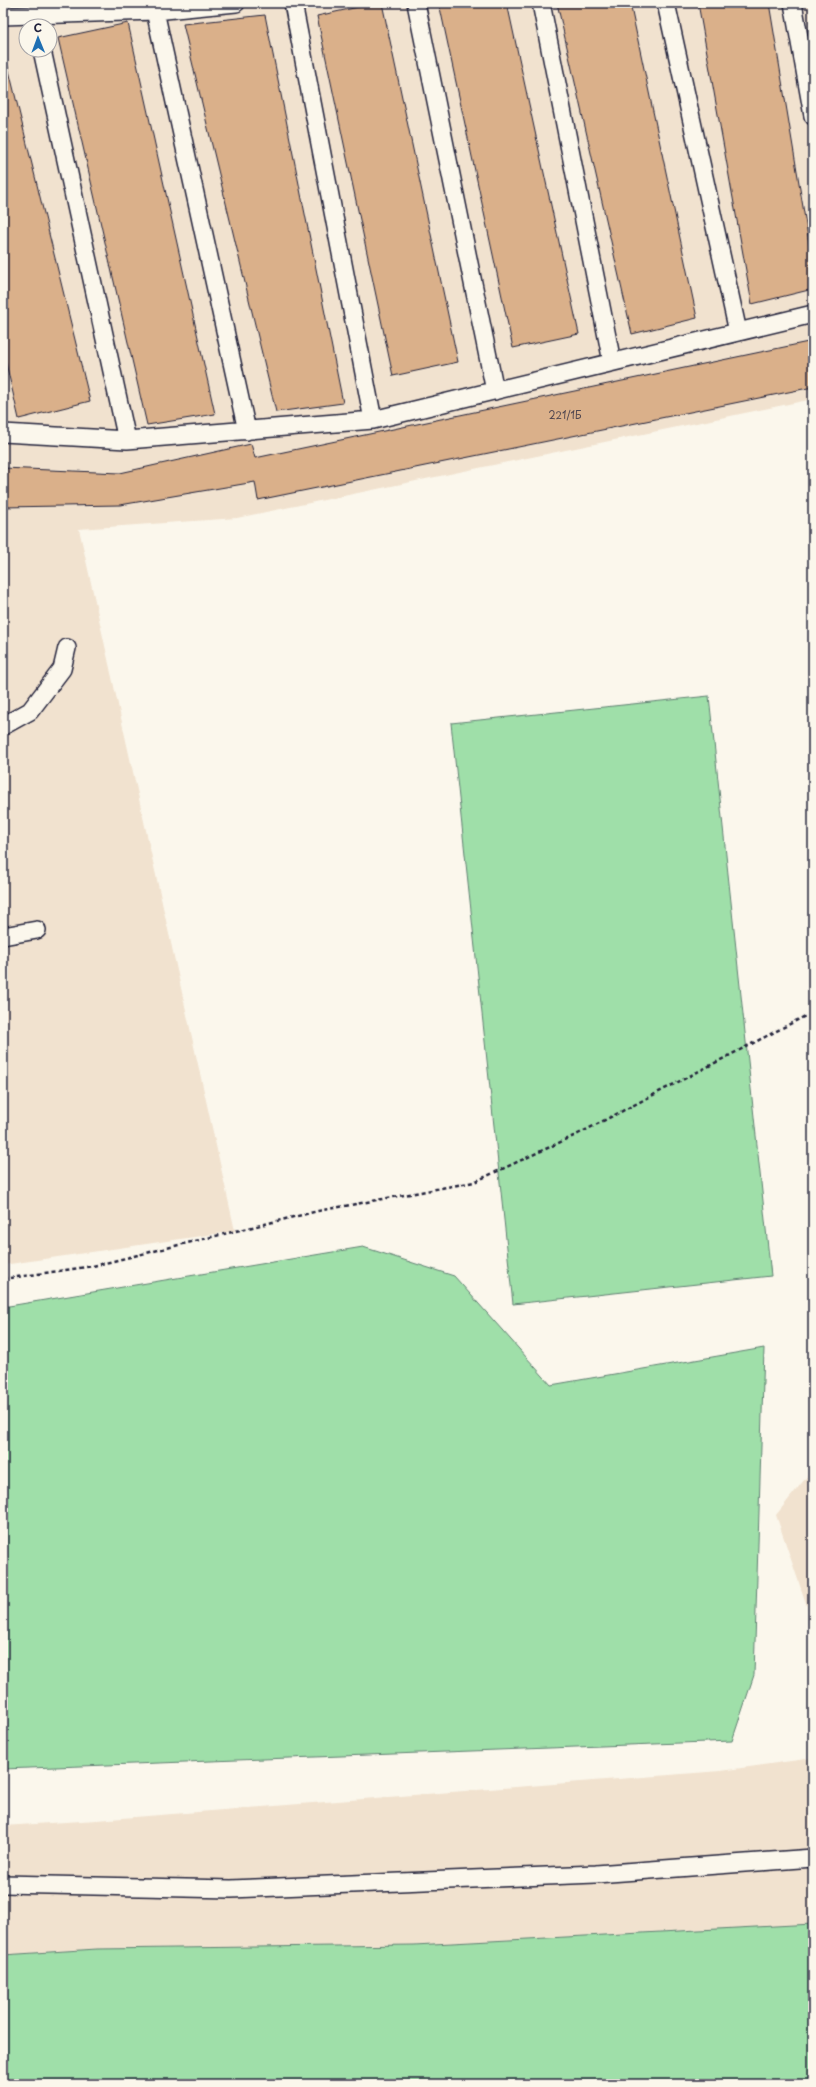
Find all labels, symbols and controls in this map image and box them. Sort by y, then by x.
north arrow [18,18,58,58]
text: С [34,19,42,36]
house number: 221/1Б [548,407,582,422]

